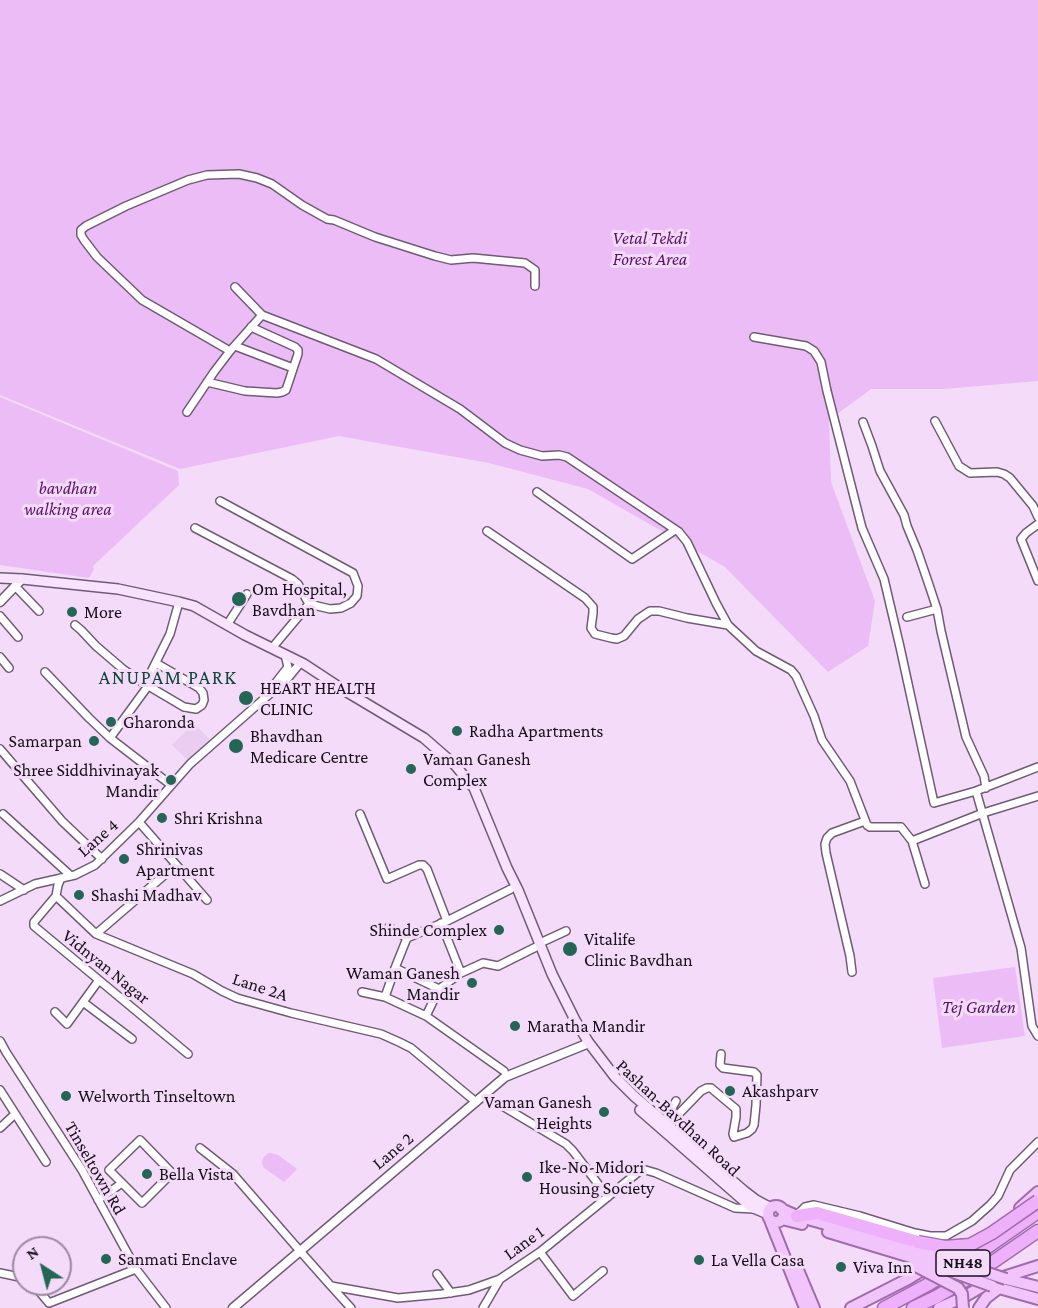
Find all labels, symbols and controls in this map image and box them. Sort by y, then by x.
park label: Vetal Tekdi Forest Area [613,227,687,270]
park label: bavdhan walking area [24,477,112,520]
place label: Om Hospital, Bavdhan [252,578,347,620]
marker: Om Hospital, Bavdhan [230,590,248,608]
place label: More [84,601,122,623]
marker: More [65,605,79,619]
district label: ANUPAM PARK [99,666,237,690]
place label: HEART HEALTH CLINIC [260,677,376,720]
marker: HEART HEALTH CLINIC [237,689,255,707]
place label: Gharonda [123,711,195,733]
marker: Gharonda [104,715,118,729]
place label: Radha Apartments [469,720,603,742]
marker: Radha Apartments [450,724,464,738]
place label: Bhavdhan Medicare Centre [250,725,368,768]
place label: Samarpan [9,730,82,752]
marker: Samarpan [87,734,101,748]
marker: Bhavdhan Medicare Centre [227,737,245,755]
place label: Vaman Ganesh Complex [423,748,531,790]
place label: Shree Siddhivinayak Mandir [13,759,159,802]
marker: Vaman Ganesh Complex [404,762,418,776]
marker: Shree Siddhivinayak Mandir [164,773,178,787]
place label: Shri Krishna [174,807,263,829]
marker: Shri Krishna [155,811,169,825]
street label: Lane 4 [73,814,123,862]
place label: Shrinivas Apartment [136,838,214,880]
marker: Shrinivas Apartment [117,852,131,866]
place label: Shashi Madhav [91,884,201,906]
marker: Shashi Madhav [72,888,86,902]
place label: Shinde Complex [370,919,487,941]
marker: Shinde Complex [492,923,506,937]
street label: Vidnyan Nagar [58,925,154,1009]
place label: Vitalife Clinic Bavdhan [584,928,693,970]
marker: Vitalife Clinic Bavdhan [561,940,579,958]
place label: Waman Ganesh Mandir [346,962,460,1004]
street label: Lane 2A [230,968,290,1006]
marker: Waman Ganesh Mandir [465,976,479,990]
park label: Tej Garden [942,996,1016,1018]
place label: Maratha Mandir [527,1015,646,1037]
marker: Maratha Mandir [508,1019,522,1033]
street label: Pashan-Bavdhan Road [612,1055,744,1181]
place label: Akashparv [742,1080,818,1102]
marker: Akashparv [723,1084,737,1098]
place label: Welworth Tinseltown [78,1085,235,1107]
marker: Welworth Tinseltown [59,1089,73,1103]
place label: Vaman Ganesh Heights [484,1091,592,1134]
marker: Vaman Ganesh Heights [597,1105,611,1119]
street label: Tinseltown Rd [60,1118,130,1218]
street label: Lane 2 [368,1128,418,1174]
place label: Ike-No-Midori Housing Society [539,1156,654,1198]
place label: Bella Vista [159,1163,234,1185]
marker: Bella Vista [140,1167,154,1181]
marker: Ike-No-Midori Housing Society [520,1170,534,1184]
street label: Lane 1 [500,1221,548,1265]
north arrow [12,1236,72,1296]
text: N [23,1243,42,1263]
place label: Sanmati Enclave [118,1248,237,1270]
place label: La Vella Casa [711,1249,805,1271]
road number: NH48 [936,1250,990,1276]
marker: Sanmati Enclave [99,1252,113,1266]
marker: La Vella Casa [692,1253,706,1267]
place label: Viva Inn [853,1256,912,1278]
marker: Viva Inn [834,1260,848,1274]

